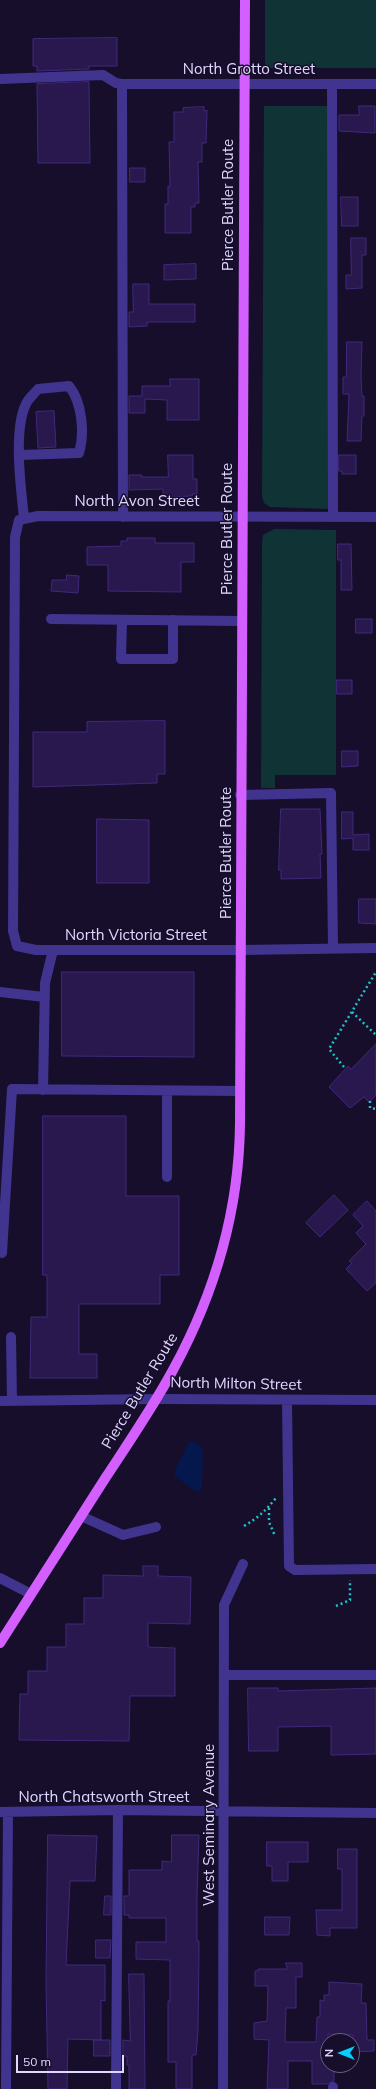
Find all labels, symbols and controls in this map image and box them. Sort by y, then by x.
street label: North Grotto Street [183,60,315,78]
street label: Pierce Butler Route [219,139,237,271]
street label: Pierce Butler Route [218,463,236,595]
street label: North Avon Street [75,492,199,510]
street label: Pierce Butler Route [217,787,235,919]
street label: North Victoria Street [65,926,207,944]
street label: Pierce Butler Route [98,1330,182,1452]
street label: North Milton Street [170,1374,302,1394]
street label: West Seminary Avenue [200,1744,218,1906]
street label: North Chatsworth Street [19,1788,189,1806]
north arrow [320,2033,360,2073]
scale bar [18,2047,126,2073]
text: N [322,2049,336,2057]
text: 50 m [23,2054,51,2069]

